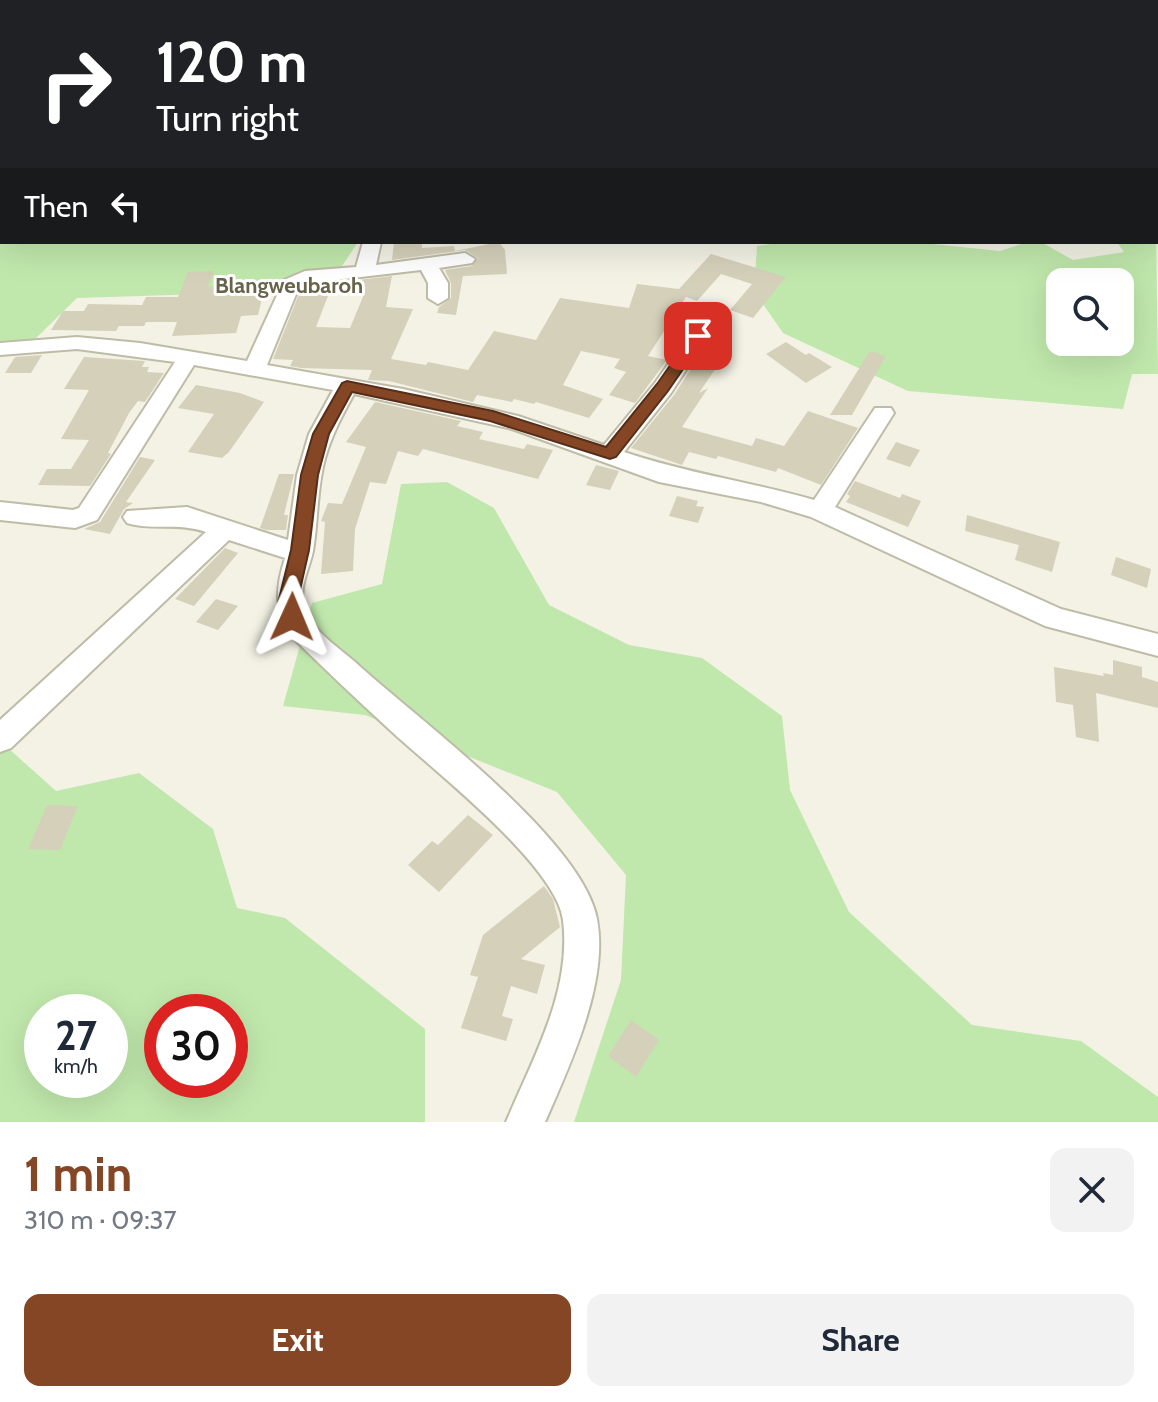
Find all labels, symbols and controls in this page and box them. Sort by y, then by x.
text: 120 m [156,28,307,96]
icon: right [24,32,128,136]
text: Turn right [156,96,299,140]
icon: left [104,184,148,228]
text: Then [24,188,88,225]
map controls [1046,268,1134,356]
button: search [1046,268,1134,356]
district label: Blangweubaroh [215,272,363,299]
pin [664,302,732,370]
icon: arrive [676,314,720,358]
position arrow [250,575,334,659]
speed limit sign: 30 [144,994,248,1098]
text: 27 [55,1011,97,1060]
text: km/h [54,1054,98,1078]
text: 1 min [24,1145,132,1203]
button: close [1050,1148,1134,1232]
text: 310 m · 09:37 [24,1204,177,1236]
button: Exit [24,1294,571,1386]
button: Share [587,1294,1134,1386]

